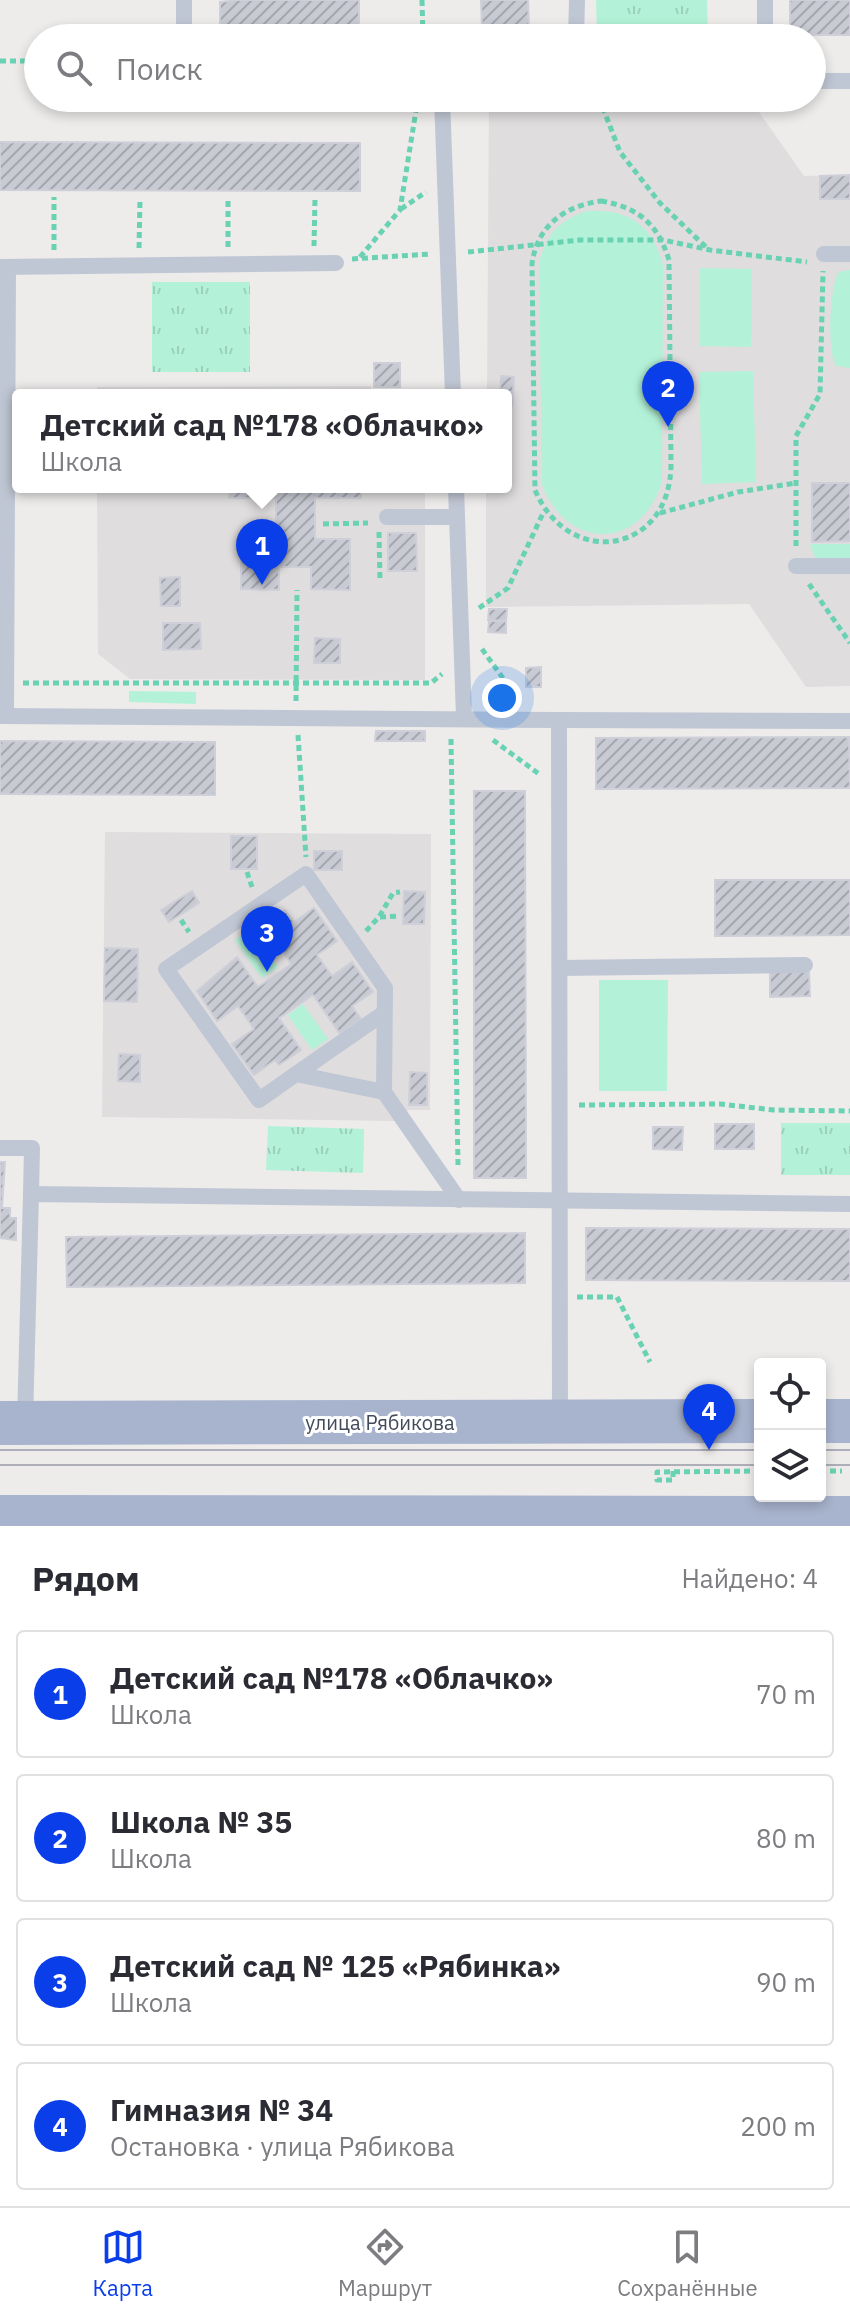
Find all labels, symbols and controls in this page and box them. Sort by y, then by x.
search box [24,24,826,112]
icon: search [52,46,96,90]
text: Поиск [116,49,203,88]
pin: 2 [642,361,694,427]
popup [12,389,512,493]
text: Детский сад №178 «Облачко» [40,405,484,444]
text: Школа [40,444,122,478]
pin: 1 [236,519,288,585]
your location [482,678,522,718]
pin: 3 [241,906,293,972]
map controls [754,1358,826,1502]
button: locate [754,1358,826,1430]
pin: 4 [683,1384,735,1450]
street label: улица Рябикова [305,1409,455,1436]
button: layers [754,1430,826,1502]
text: Рядом [32,1556,140,1600]
text: Найдено: 4 [681,1561,818,1595]
text: Детский сад №178 «Облачко» [110,1658,553,1697]
text: 1 [52,1677,68,1711]
text: 70 m [756,1677,816,1711]
text: Школа [110,1697,192,1731]
text: Школа № 35 [110,1802,292,1841]
text: 2 [52,1821,68,1855]
text: 80 m [756,1821,816,1855]
text: Школа [110,1841,192,1875]
text: Детский сад № 125 «Рябинка» [110,1946,560,1985]
text: 3 [52,1965,68,1999]
text: 90 m [756,1965,816,1999]
text: Школа [110,1985,192,2019]
text: Гимназия № 34 [110,2090,333,2129]
text: 4 [52,2109,68,2143]
text: 200 m [740,2109,816,2143]
text: Остановка · улица Рябикова [110,2129,455,2163]
tab: Карта [93,2225,153,2302]
tab: Маршрут [338,2225,432,2302]
tab: Сохранённые [617,2225,757,2302]

